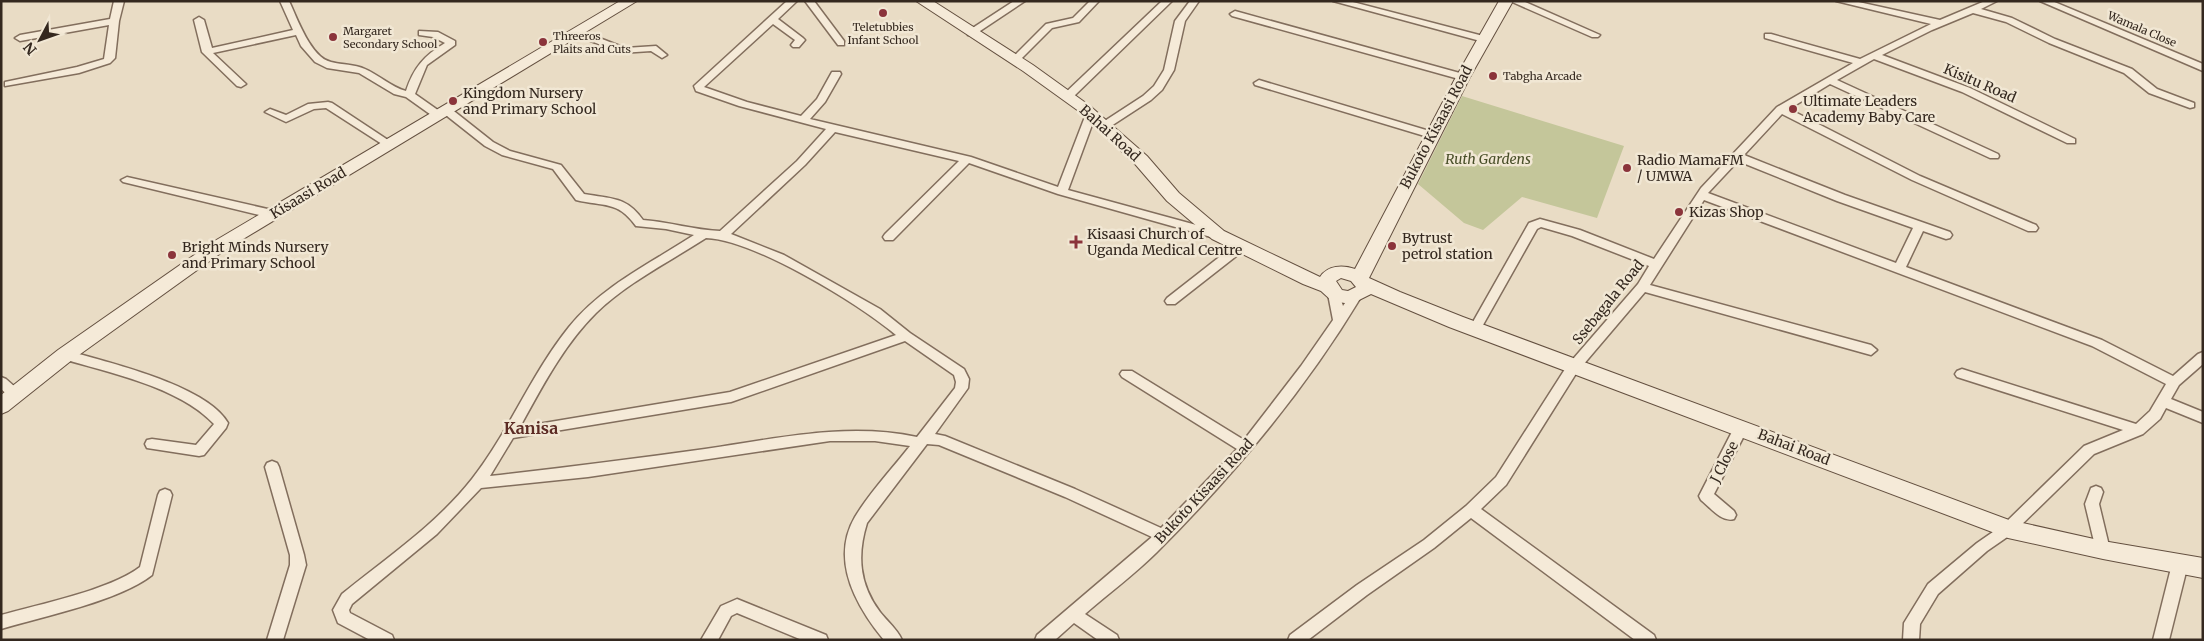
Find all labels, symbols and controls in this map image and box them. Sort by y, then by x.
marker: Teletubbies Infant School [877,7,889,19]
street label: Wamala Close [2105,8,2179,50]
north arrow [15,15,65,65]
place label: Teletubbies Infant School [847,20,919,47]
place label: Margaret Secondary School [343,24,438,51]
place label: Threeros Plaits and Cuts [553,29,631,56]
marker: Margaret Secondary School [327,31,339,43]
marker: Threeros Plaits and Cuts [537,36,549,48]
text: N [20,38,41,59]
street label: Kisitu Road [1941,60,2020,107]
street label: Bukoto Kisaasi Road [1396,62,1476,192]
place label: Tabgha Arcade [1503,69,1582,83]
marker: Tabgha Arcade [1487,70,1499,82]
place label: Kingdom Nursery and Primary School [463,84,597,118]
place label: Ultimate Leaders Academy Baby Care [1802,92,1935,126]
marker: Kingdom Nursery and Primary School [447,95,459,107]
street label: Bahai Road [1076,101,1145,165]
marker: Ultimate Leaders Academy Baby Care [1787,103,1799,115]
park label: Ruth Gardens [1445,150,1531,168]
place label: Radio MamaFM / UMWA [1637,151,1744,185]
marker: Radio MamaFM / UMWA [1621,162,1633,174]
street label: Kisaasi Road [267,163,350,223]
place label: Kizas Shop [1689,203,1764,221]
marker: Kizas Shop [1673,206,1685,218]
place label: Kisaasi Church of Uganda Medical Centre [1087,225,1242,259]
place label: Bytrust petrol station [1402,229,1493,263]
marker: Kisaasi Church of Uganda Medical Centre [1069,235,1083,249]
place label: Bright Minds Nursery and Primary School [182,238,330,272]
marker: Bytrust petrol station [1386,240,1398,252]
marker: Bright Minds Nursery and Primary School [166,249,178,261]
street label: Ssebagala Road [1568,256,1648,348]
district label: Kanisa [504,418,558,438]
street label: Bahai Road [1755,425,1833,469]
street label: Bukoto Kisaasi Road [1151,434,1258,547]
street label: J Close [1705,438,1742,487]

